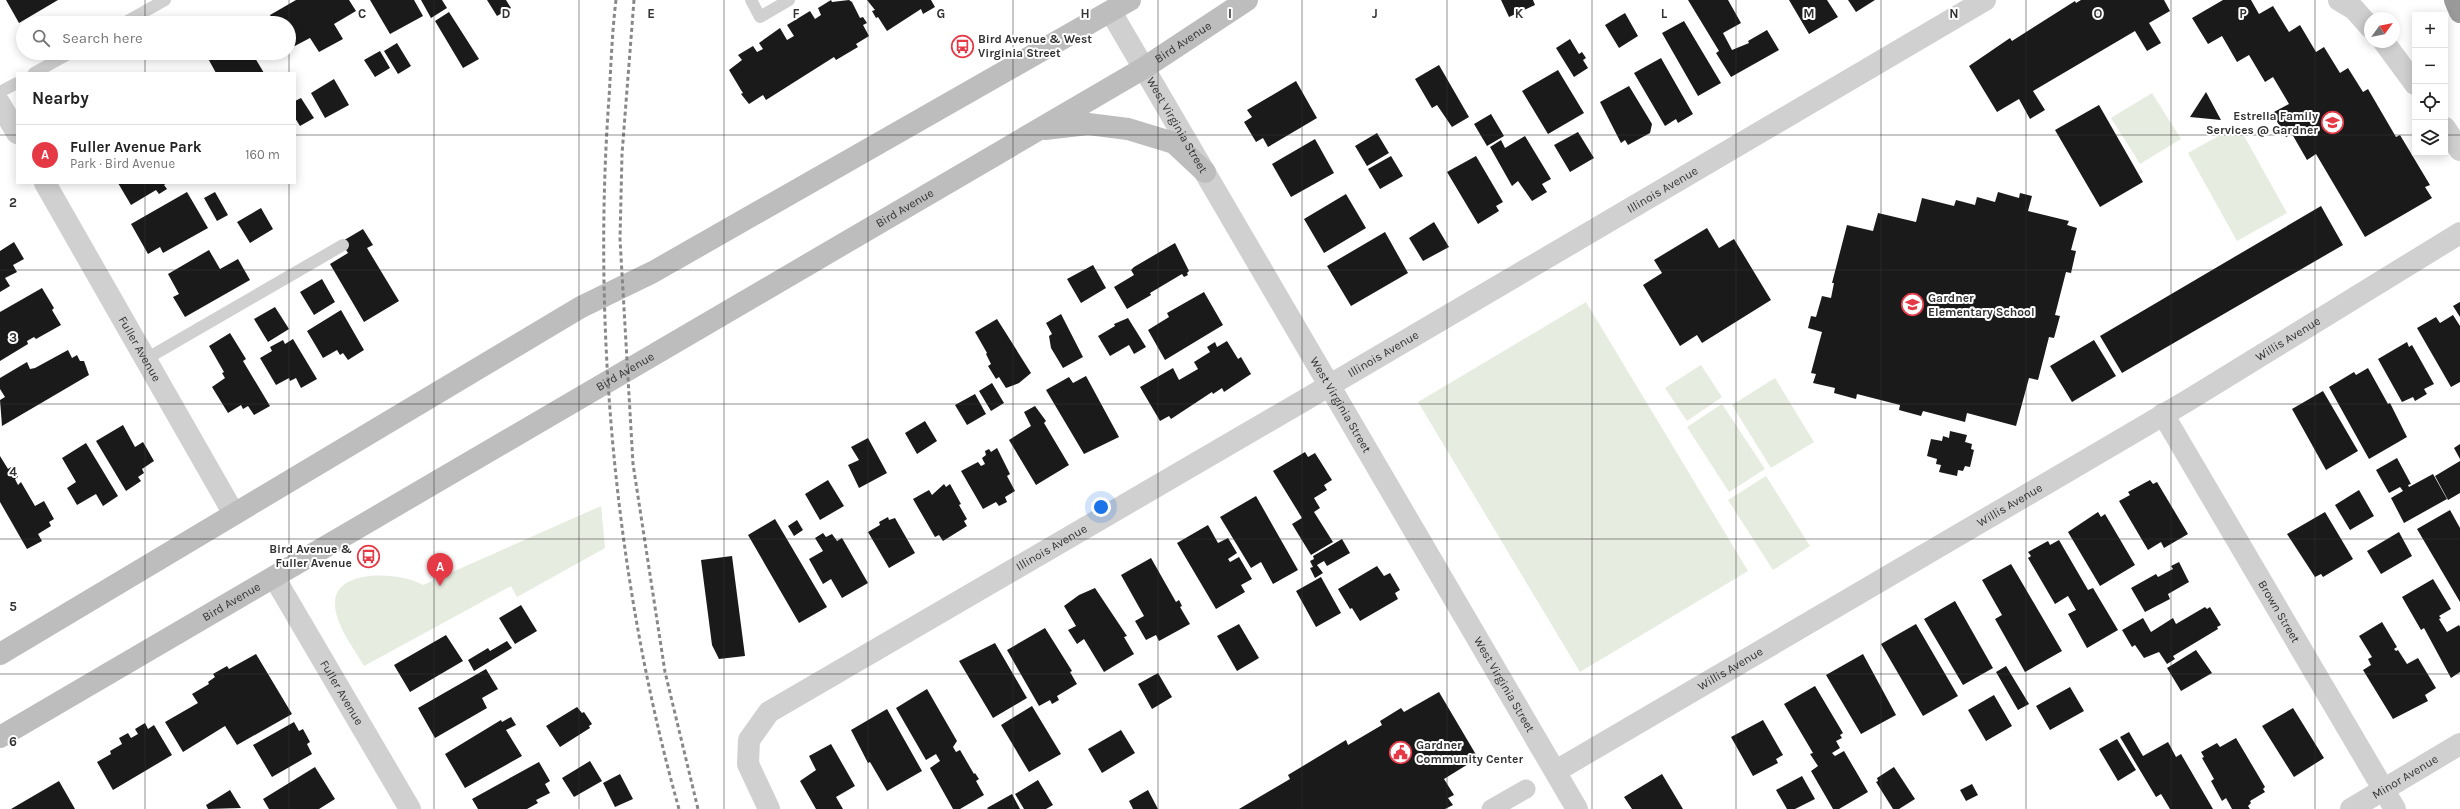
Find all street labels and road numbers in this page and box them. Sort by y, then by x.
street label: Bird Avenue [1152,19,1214,66]
street label: West Virginia Street [1144,75,1211,176]
street label: Illinois Avenue [1624,163,1700,216]
street label: Bird Avenue [873,186,936,230]
street label: Fuller Avenue [116,314,164,384]
street label: Willis Avenue [2253,314,2323,364]
street label: Illinois Avenue [1345,328,1421,380]
street label: Bird Avenue [593,349,657,394]
street label: West Virginia Street [1307,354,1374,456]
street label: Willis Avenue [1975,480,2045,530]
street label: Illinois Avenue [1013,521,1090,574]
street label: Brown Street [2255,578,2303,646]
street label: Bird Avenue [200,579,263,624]
street label: West Virginia Street [1471,634,1538,735]
street label: Willis Avenue [1695,644,1765,693]
street label: Fuller Avenue [317,658,366,728]
street label: Minor Avenue [2370,752,2441,802]

